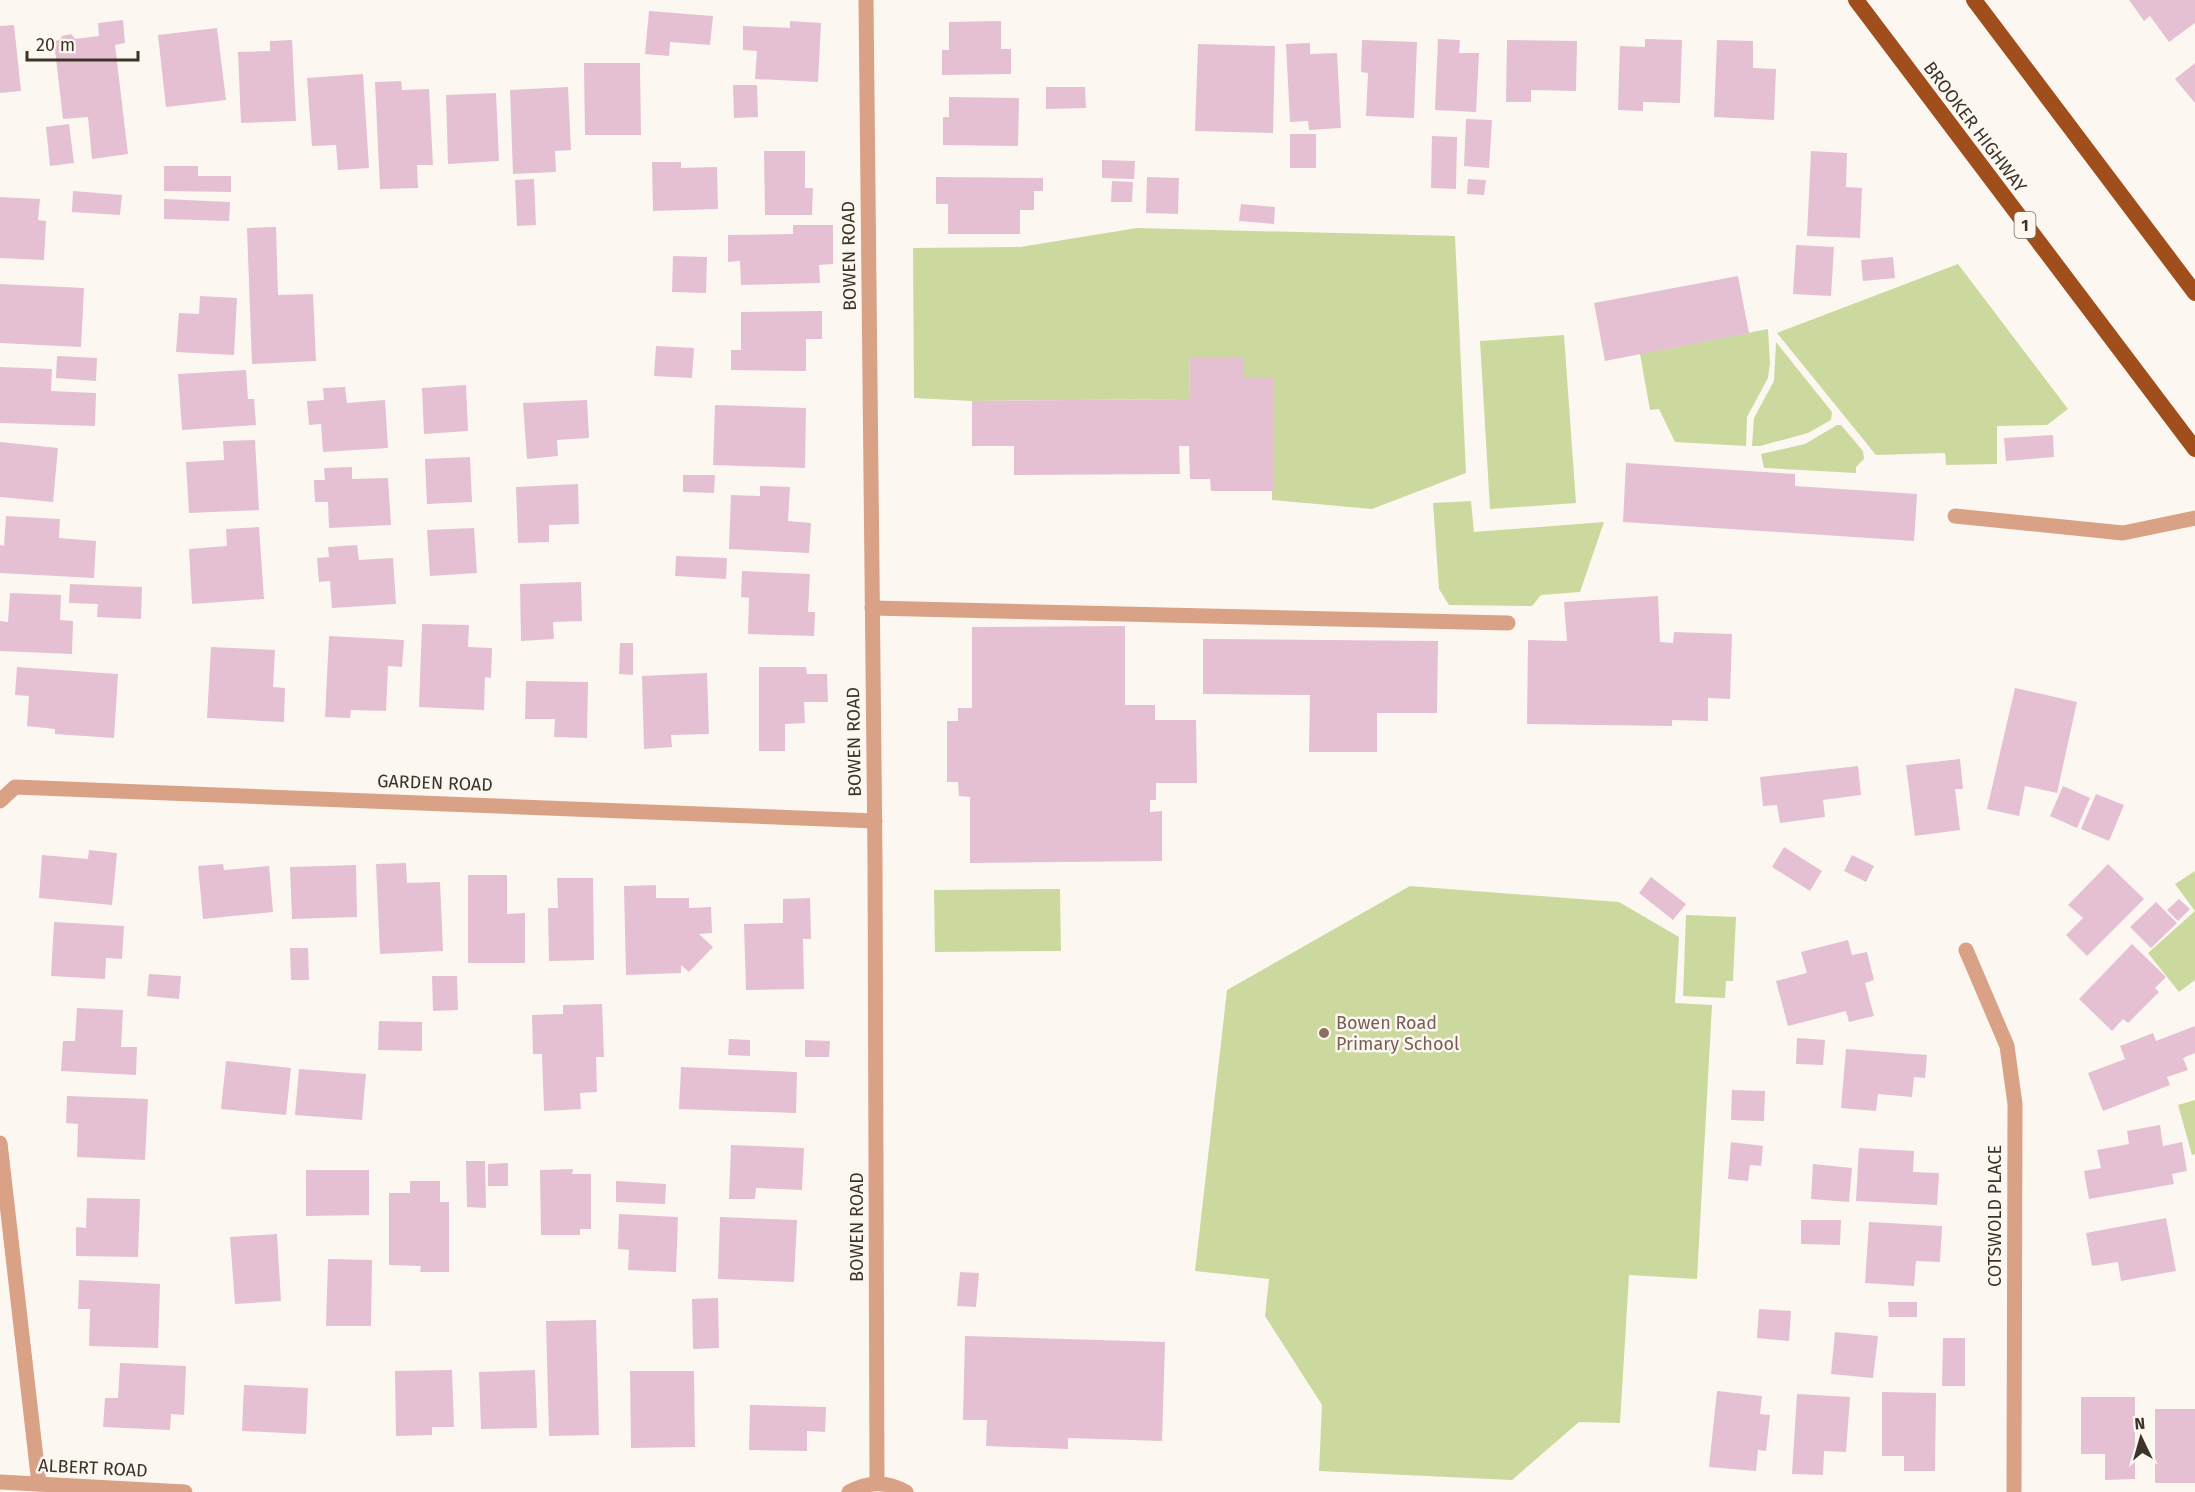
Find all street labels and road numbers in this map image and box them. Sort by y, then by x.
street label: BROOKER HIGHWAY [1919,57,2031,197]
street label: BOWEN ROAD [837,201,861,311]
road number: 1 [2014,212,2036,238]
street label: BOWEN ROAD [842,687,866,797]
street label: GARDEN ROAD [377,770,493,796]
street label: COTSWOLD PLACE [1984,1145,2006,1287]
street label: BOWEN ROAD [846,1172,868,1282]
street label: ALBERT ROAD [38,1454,148,1482]

